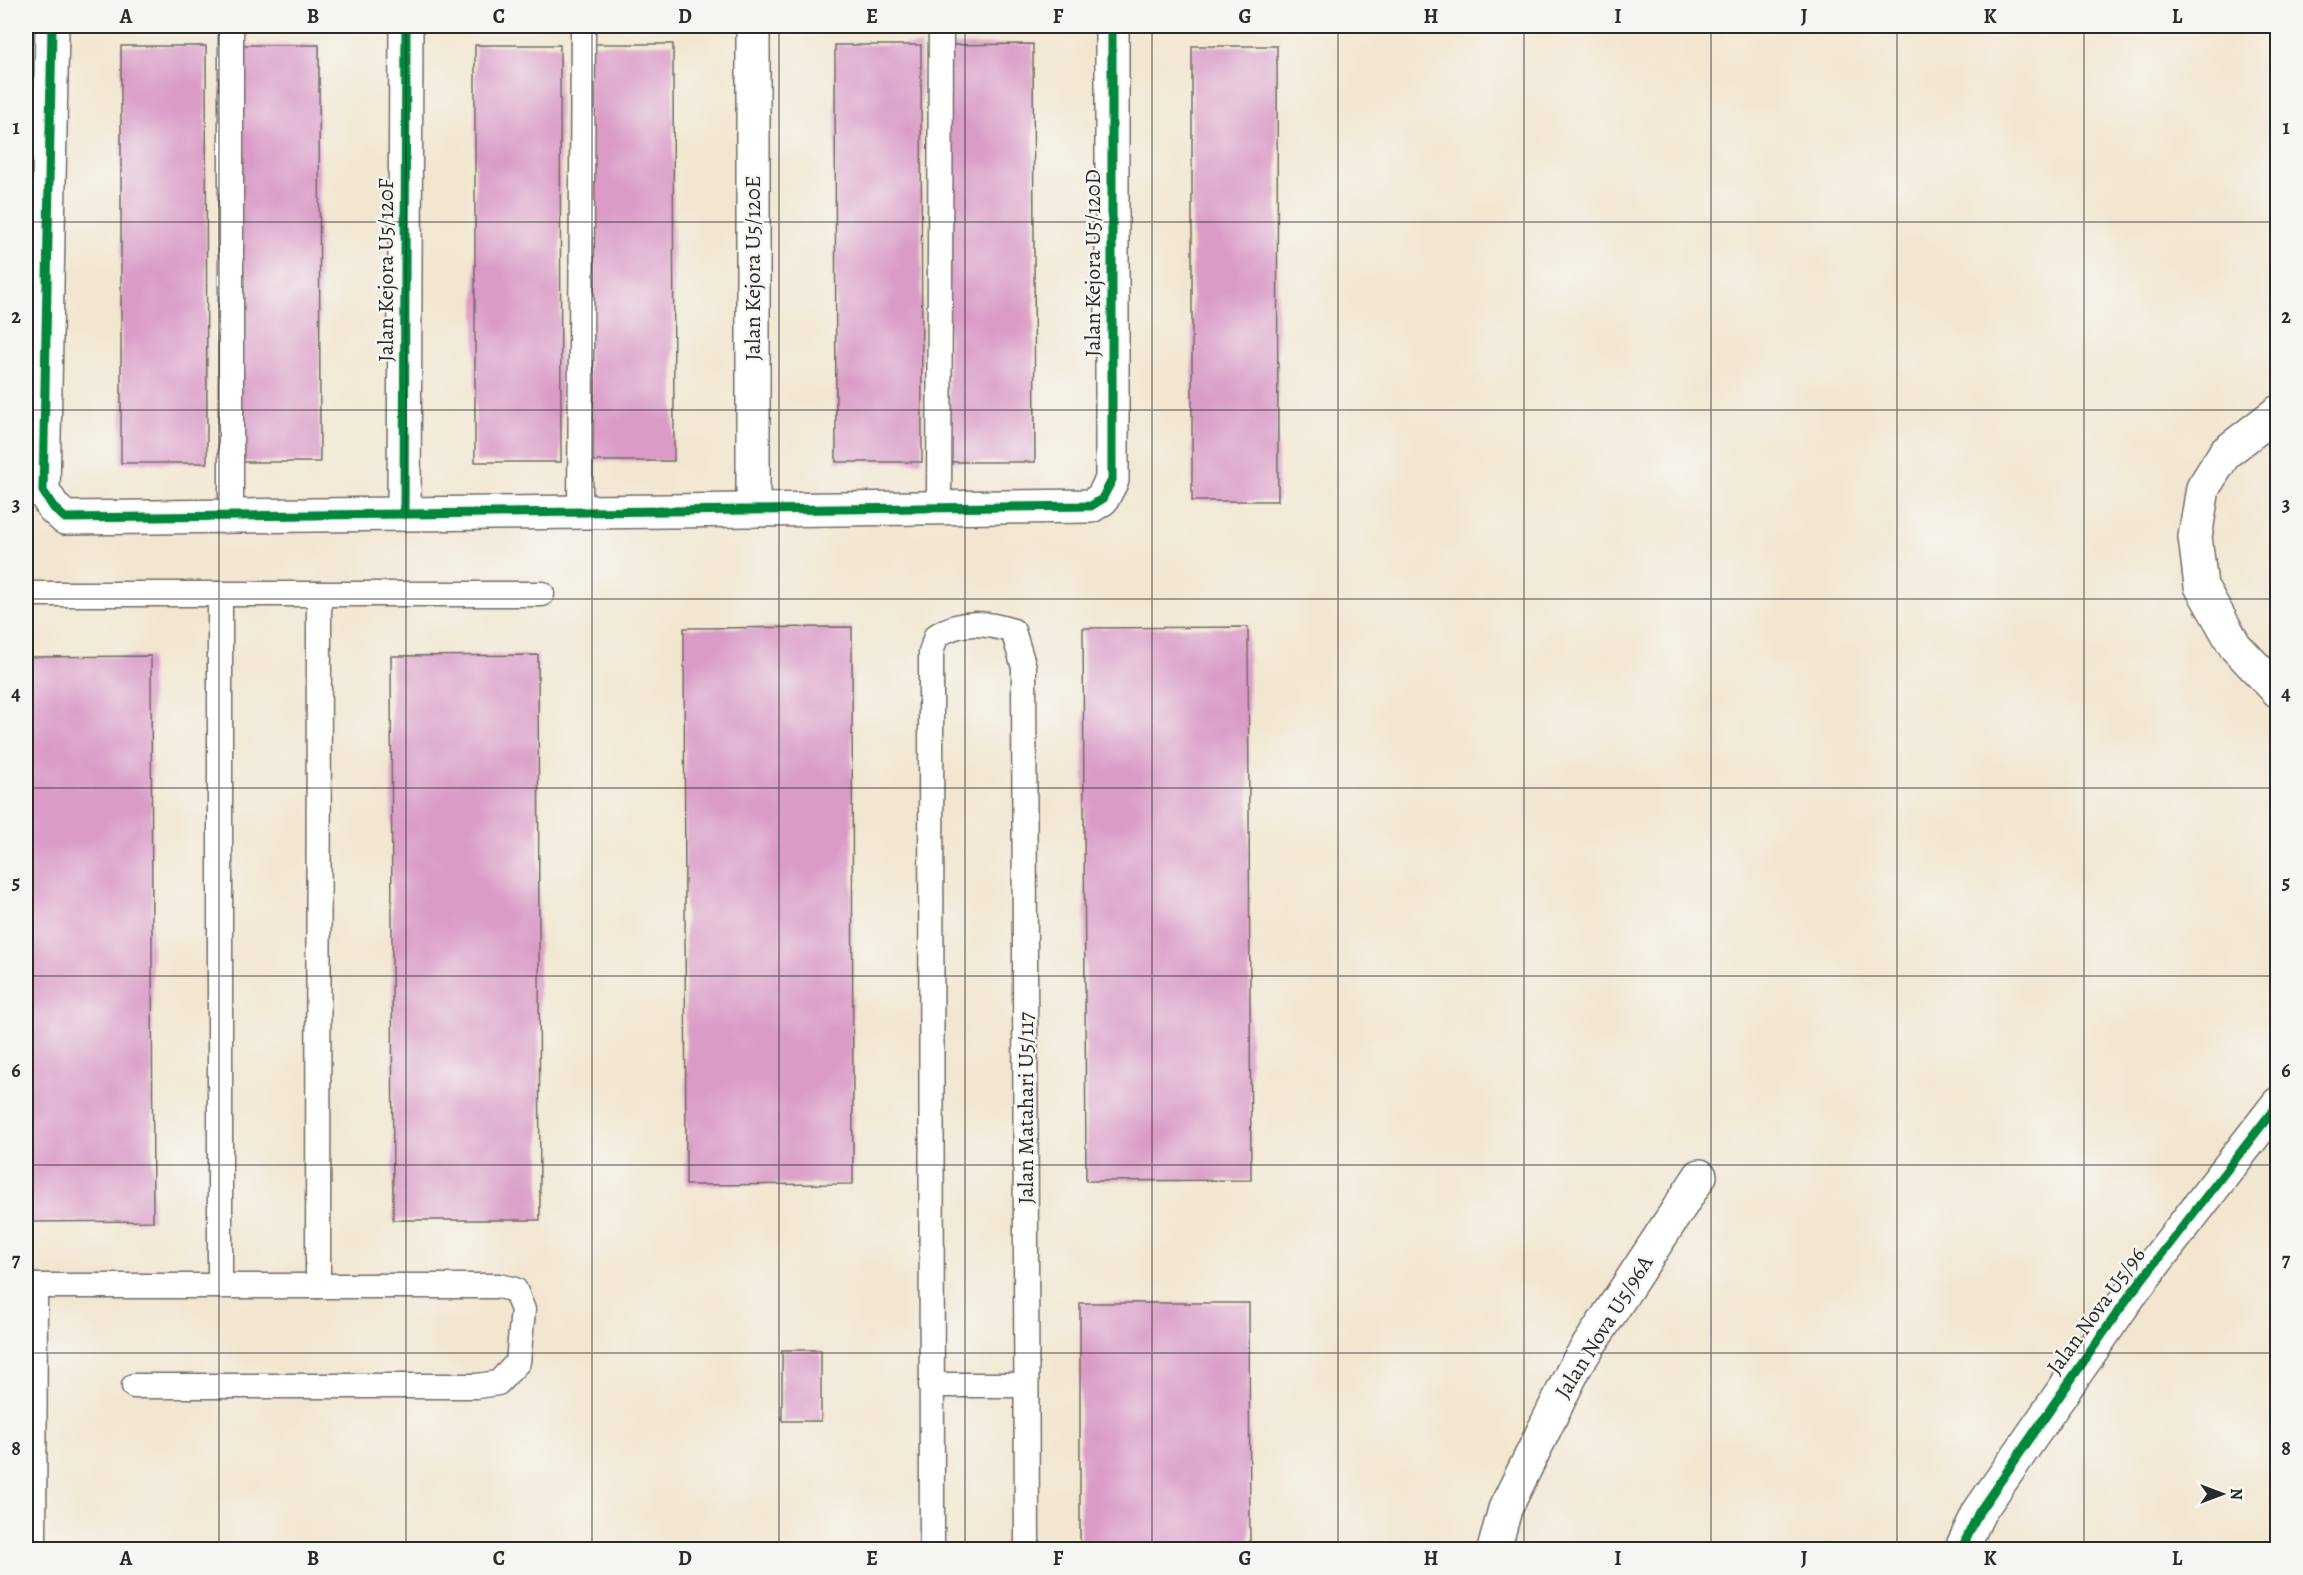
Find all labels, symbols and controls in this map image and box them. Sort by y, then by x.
text: A [119,3,133,30]
text: B [307,3,319,30]
text: C [493,3,505,30]
text: D [678,3,692,30]
text: E [866,3,878,30]
text: F [1053,3,1064,30]
text: G [1238,3,1252,30]
text: H [1424,3,1439,30]
text: I [1614,3,1622,30]
text: J [1801,3,1808,30]
text: K [1983,3,1997,30]
text: L [2172,3,2183,30]
text: 1 [12,114,20,141]
text: 1 [2282,114,2290,141]
street label: Jalan Kejora U5/120D [1078,169,1108,357]
street label: Jalan Kejora U5/120E [738,175,768,361]
street label: Jalan Kejora U5/120F [371,178,401,362]
text: 2 [11,303,21,330]
text: 2 [2281,303,2291,330]
text: 3 [12,491,20,518]
text: 3 [2282,491,2290,518]
text: 4 [11,680,21,707]
text: 4 [2281,680,2291,707]
text: 5 [12,869,20,896]
text: 5 [2282,869,2290,896]
street label: Jalan Matahari U5/117 [1011,1011,1041,1204]
text: 6 [11,1057,21,1084]
text: 6 [2281,1057,2291,1084]
street label: Jalan Nova U5/96 [2040,1241,2152,1381]
text: 7 [12,1246,21,1273]
text: 7 [2282,1246,2291,1273]
street label: Jalan Nova U5/96A [1548,1249,1661,1404]
text: 8 [11,1435,21,1462]
text: 8 [2281,1435,2291,1462]
north arrow [2192,1464,2252,1524]
text: N [2225,1488,2247,1500]
text: A [119,1545,133,1572]
text: B [307,1545,319,1572]
text: C [493,1545,505,1572]
text: D [678,1545,692,1572]
text: E [866,1545,878,1572]
text: F [1053,1545,1064,1572]
text: G [1238,1545,1252,1572]
text: H [1424,1545,1439,1572]
text: I [1614,1545,1622,1572]
text: J [1801,1545,1808,1572]
text: K [1983,1545,1997,1572]
text: L [2172,1545,2183,1572]

